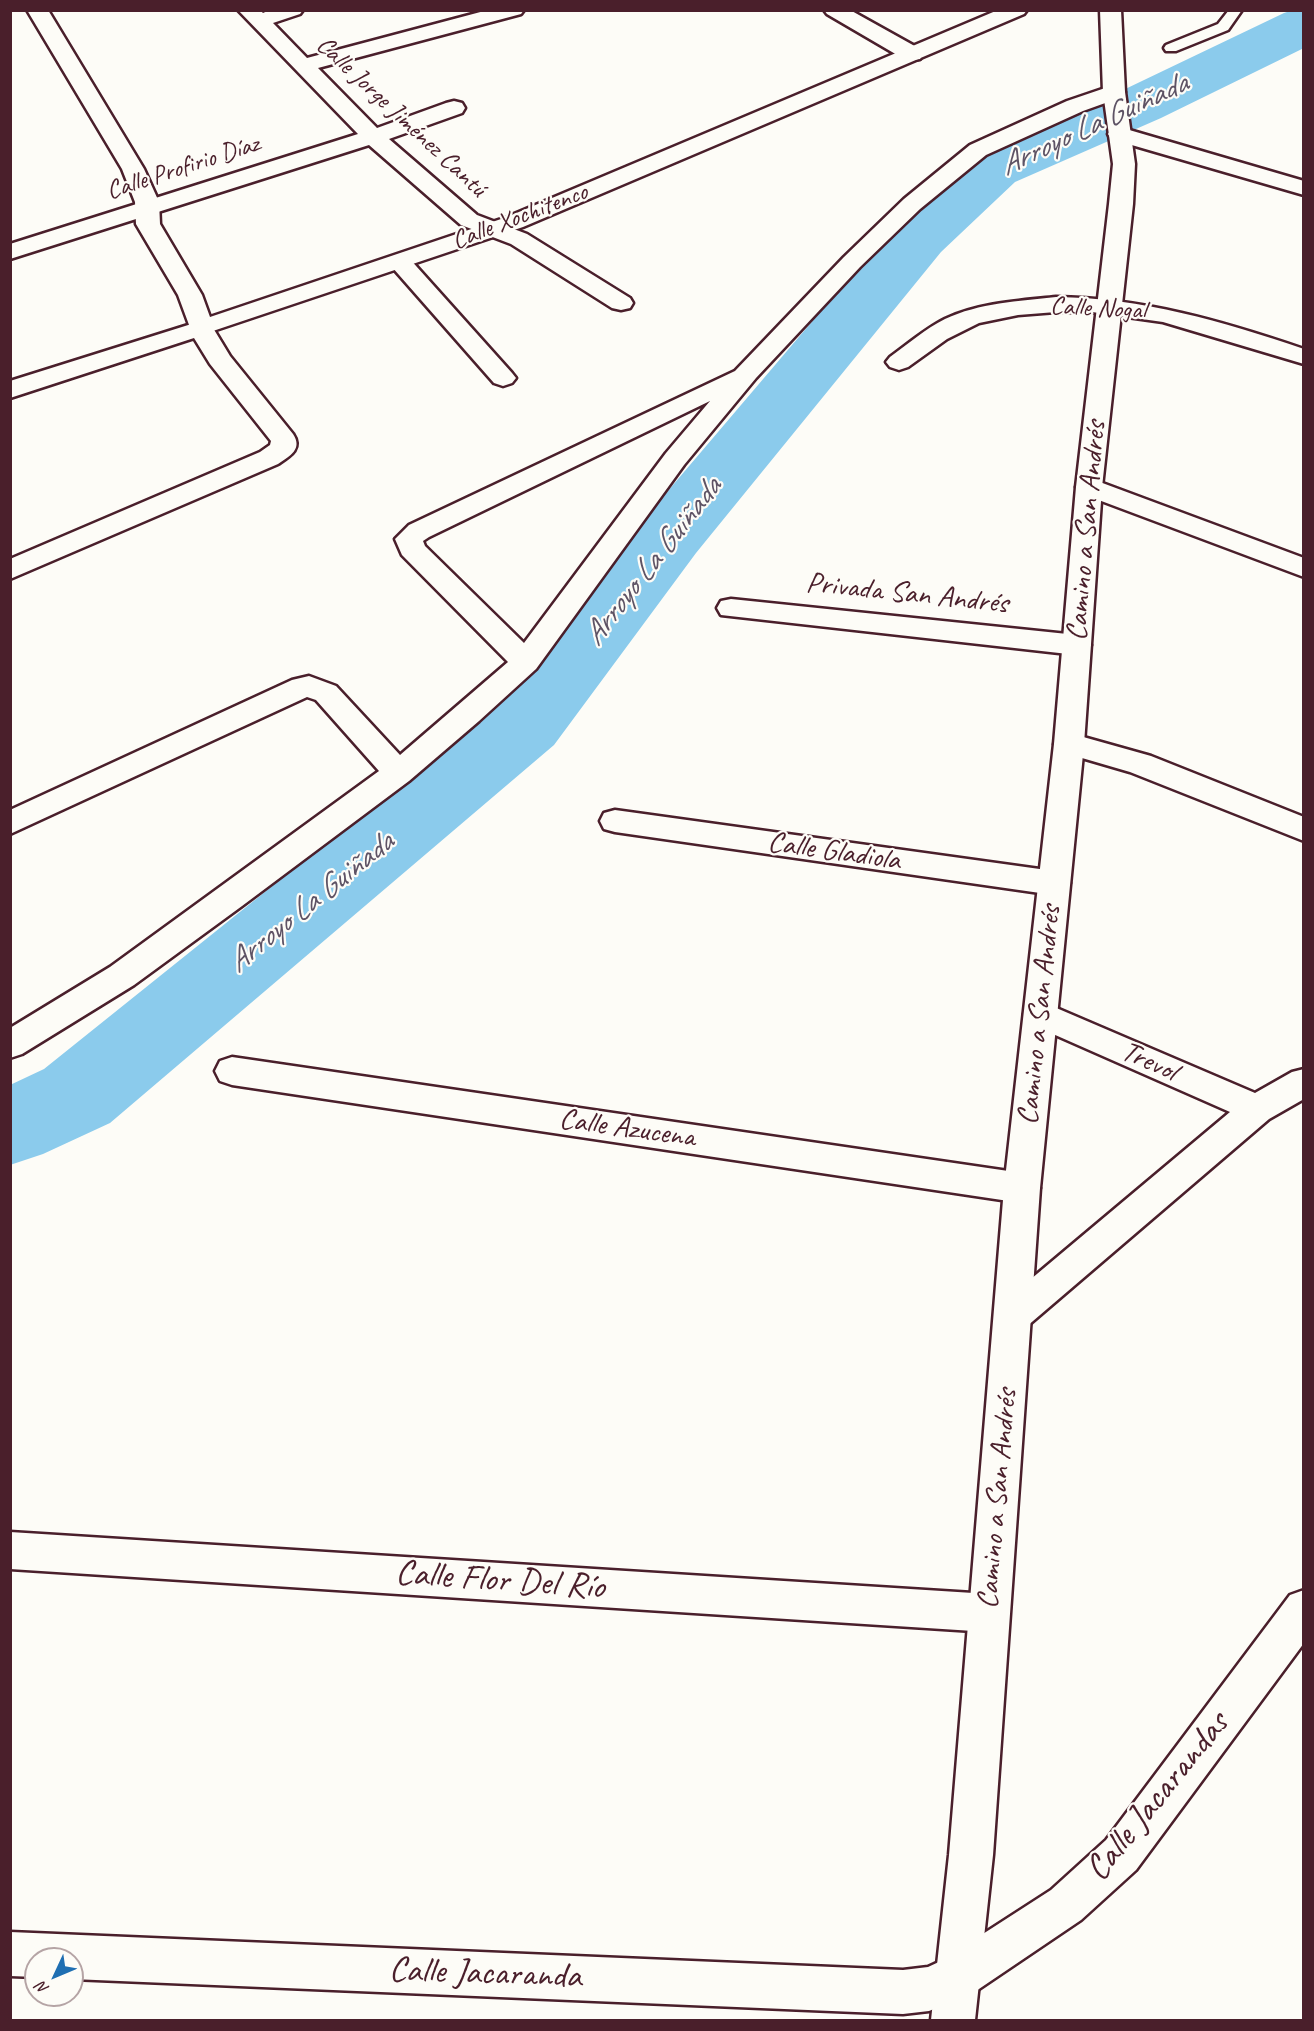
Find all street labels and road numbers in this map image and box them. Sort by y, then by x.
street label: Calle Jorge Jiménez Cantú [309,30,493,204]
street label: Calle Profirio Díaz [103,129,263,207]
street label: Calle Xochitenco [448,177,592,257]
street label: Calle Nogal [1049,291,1147,327]
street label: Camino a San Andrés [1059,420,1115,642]
street label: Privada San Andrés [804,566,1010,622]
street label: Calle Gladiola [765,825,903,879]
street label: Camino a San Andrés [1011,904,1069,1126]
street label: Trevol [1115,1034,1183,1090]
street label: Calle Azucena [557,1102,697,1156]
street label: Camino a San Andrés [970,1388,1026,1610]
street label: Calle Flor Del Río [394,1552,606,1610]
street label: Calle Jacarandas [1077,1704,1239,1890]
street label: Calle Jacaranda [388,1949,582,1999]

